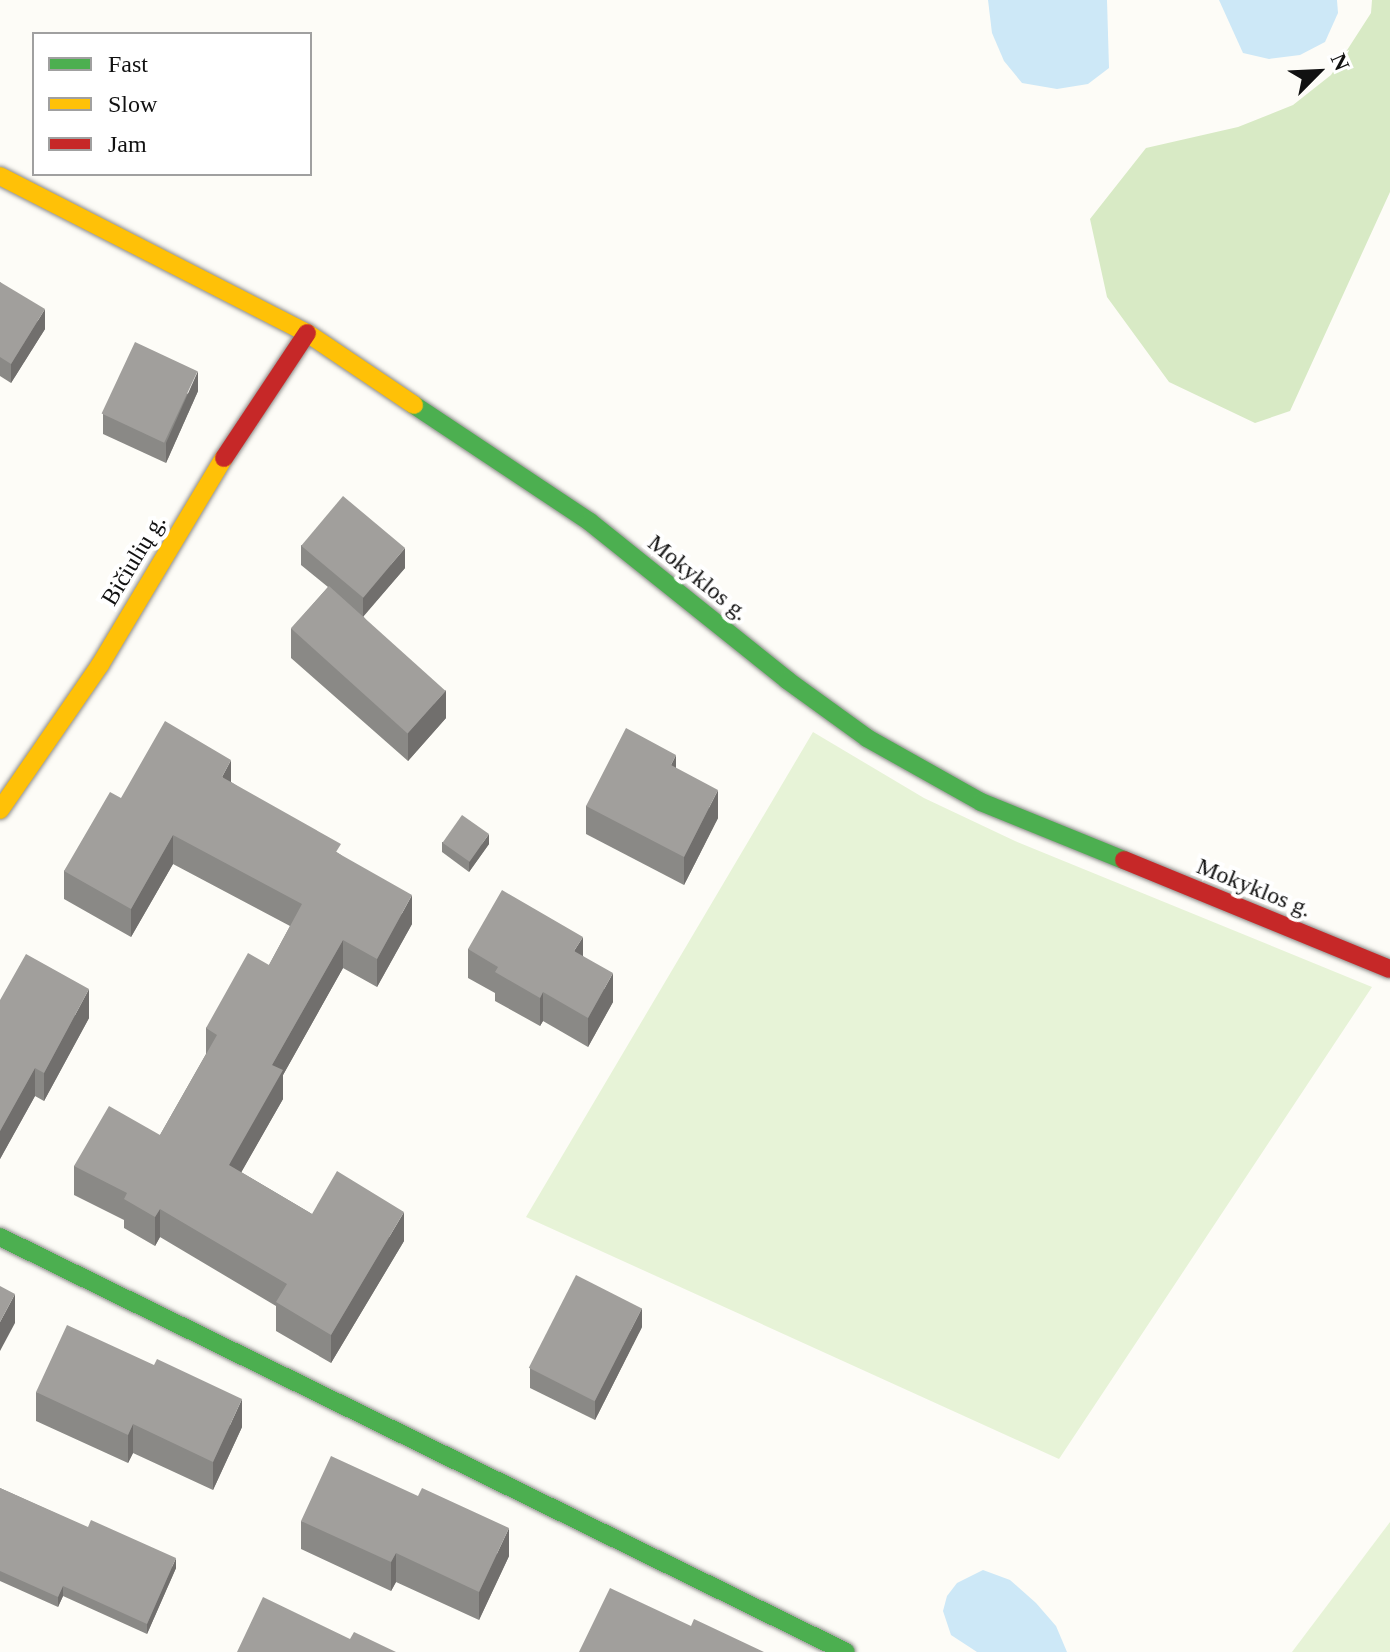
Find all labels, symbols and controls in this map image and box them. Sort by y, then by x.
legend [32,32,312,176]
north arrow [1278,32,1358,112]
text: N [1326,50,1355,74]
text: Fast [108,51,148,77]
text: Slow [108,91,157,117]
text: Jam [108,131,147,157]
street label: Bičiulių g. [96,509,172,611]
street label: Mokyklos g. [642,529,754,627]
street label: Mokyklos g. [1192,852,1316,924]

